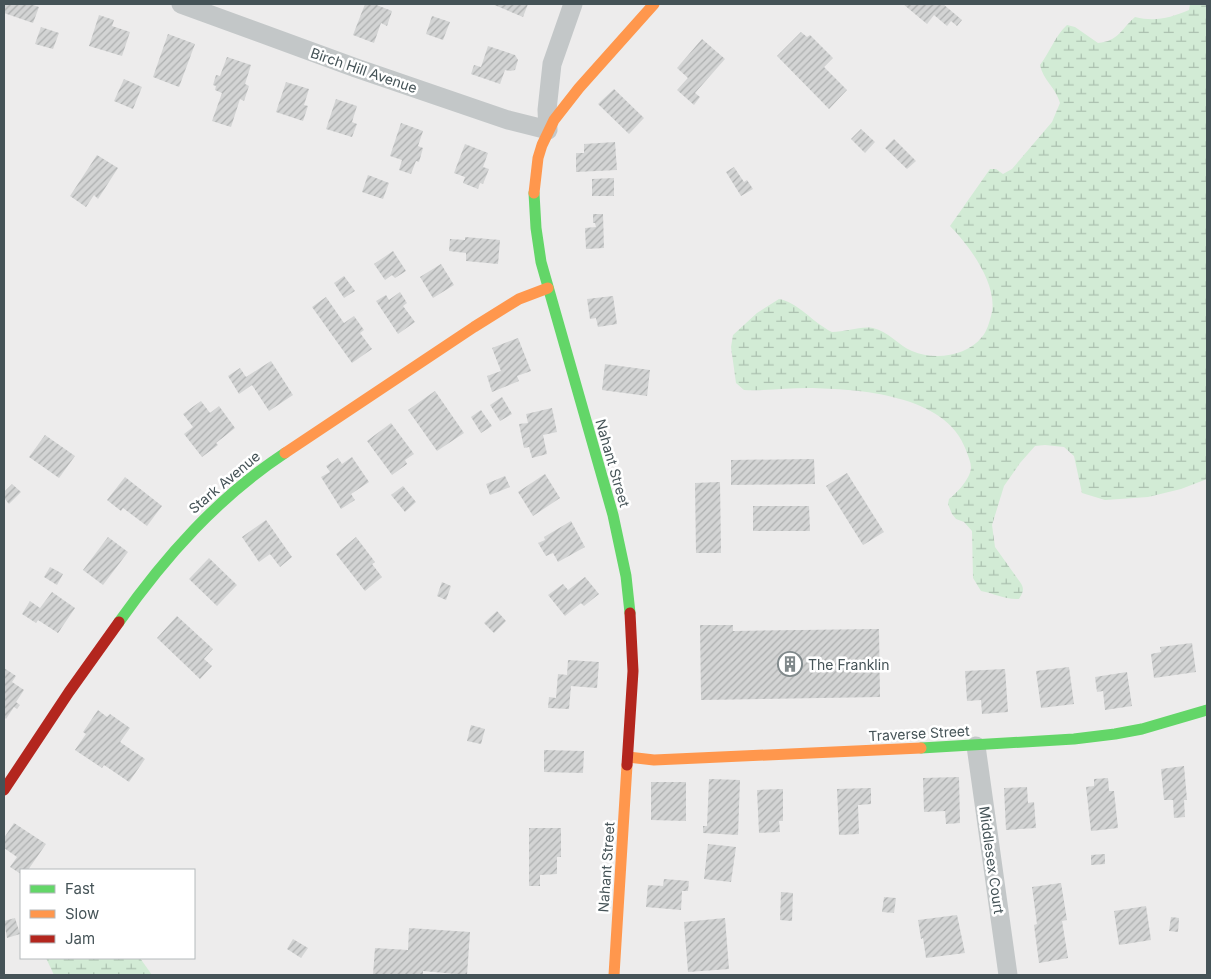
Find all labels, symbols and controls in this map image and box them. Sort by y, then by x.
street label: Birch Hill Avenue [309,44,419,96]
street label: Nahant Street [592,417,634,509]
street label: Stark Avenue [185,447,263,517]
building icon: The Franklin [777,651,803,677]
place label: The Franklin [808,656,889,673]
street label: Traverse Street [868,722,970,744]
street label: Middlesex Court [976,805,1008,915]
street label: Nahant Street [594,821,618,913]
legend [20,869,195,959]
text: Fast [65,879,95,898]
text: Slow [65,904,99,923]
text: Jam [65,929,95,948]

